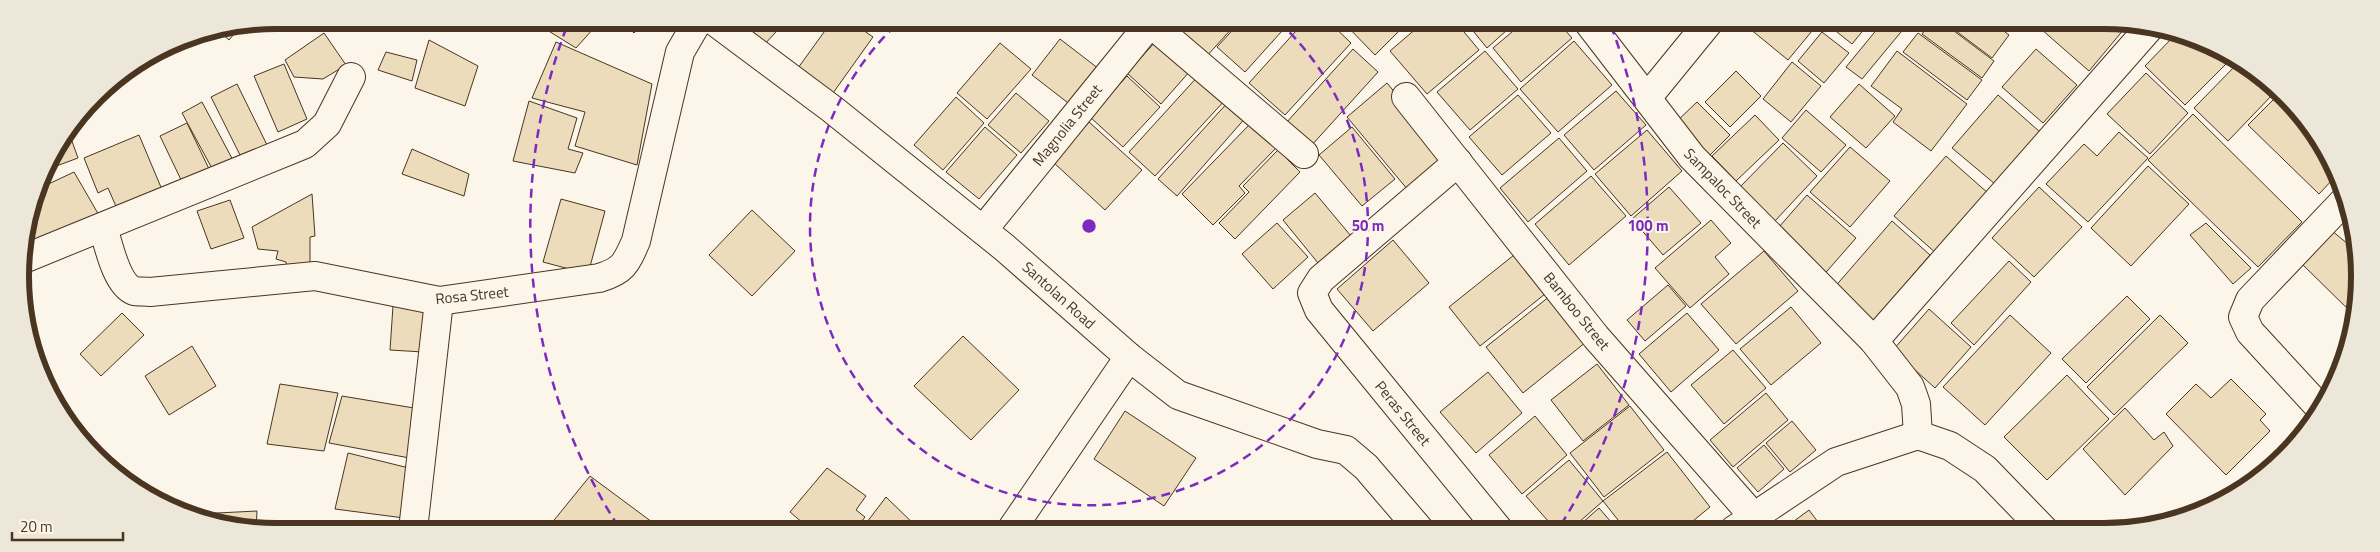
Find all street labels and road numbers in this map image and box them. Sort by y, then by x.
street label: Magnolia Street [1027,78,1108,171]
street label: Sampaloc Street [1679,143,1768,234]
street label: Santolan Road [1017,256,1101,334]
street label: Bamboo Street [1538,267,1616,356]
street label: Rosa Street [434,280,510,310]
street label: Peras Street [1369,375,1437,451]

